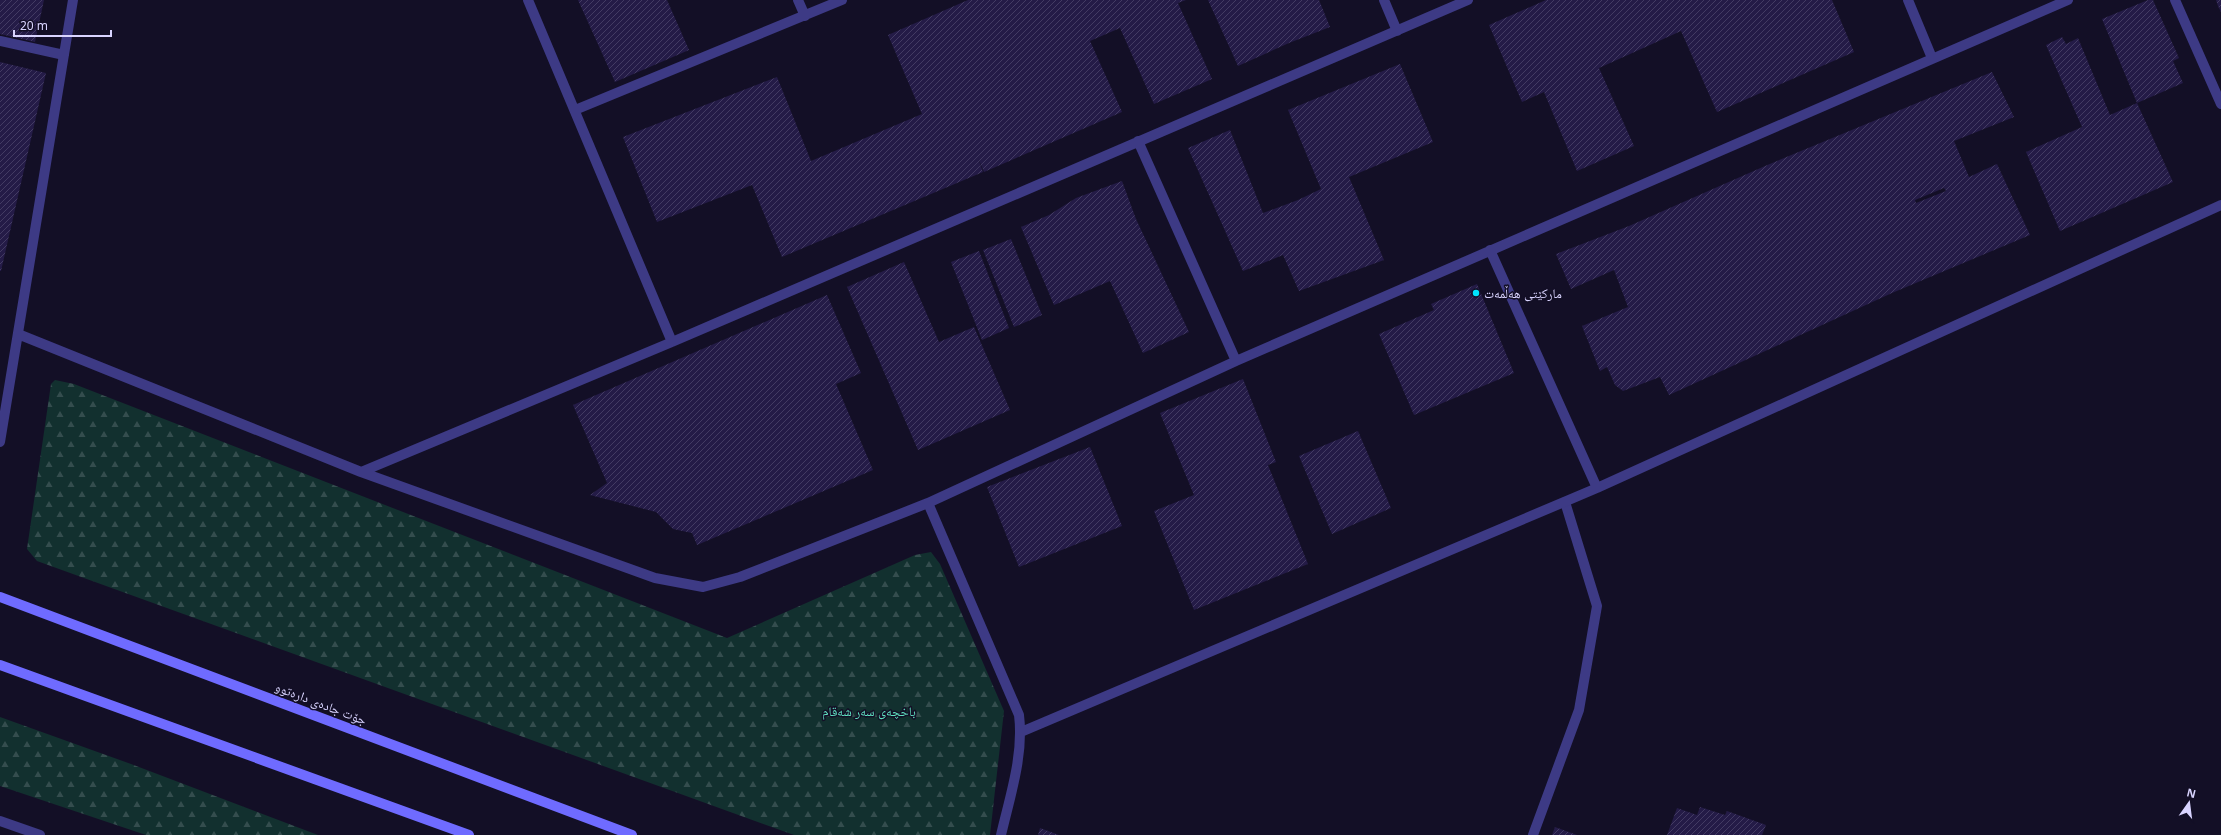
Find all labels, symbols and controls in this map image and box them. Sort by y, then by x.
scale bar [14,12,111,38]
text: 20 m [20,17,48,34]
place label: مارکێتی هەڵمەت [1484,284,1562,302]
marker: مارکێتی هەڵمەت [1471,288,1481,298]
street label: جۆت جادەی دارەتوو [273,677,369,729]
park label: باخچەی سەر شەقام [822,702,916,720]
north arrow [2169,783,2209,823]
text: N [2185,784,2198,801]

